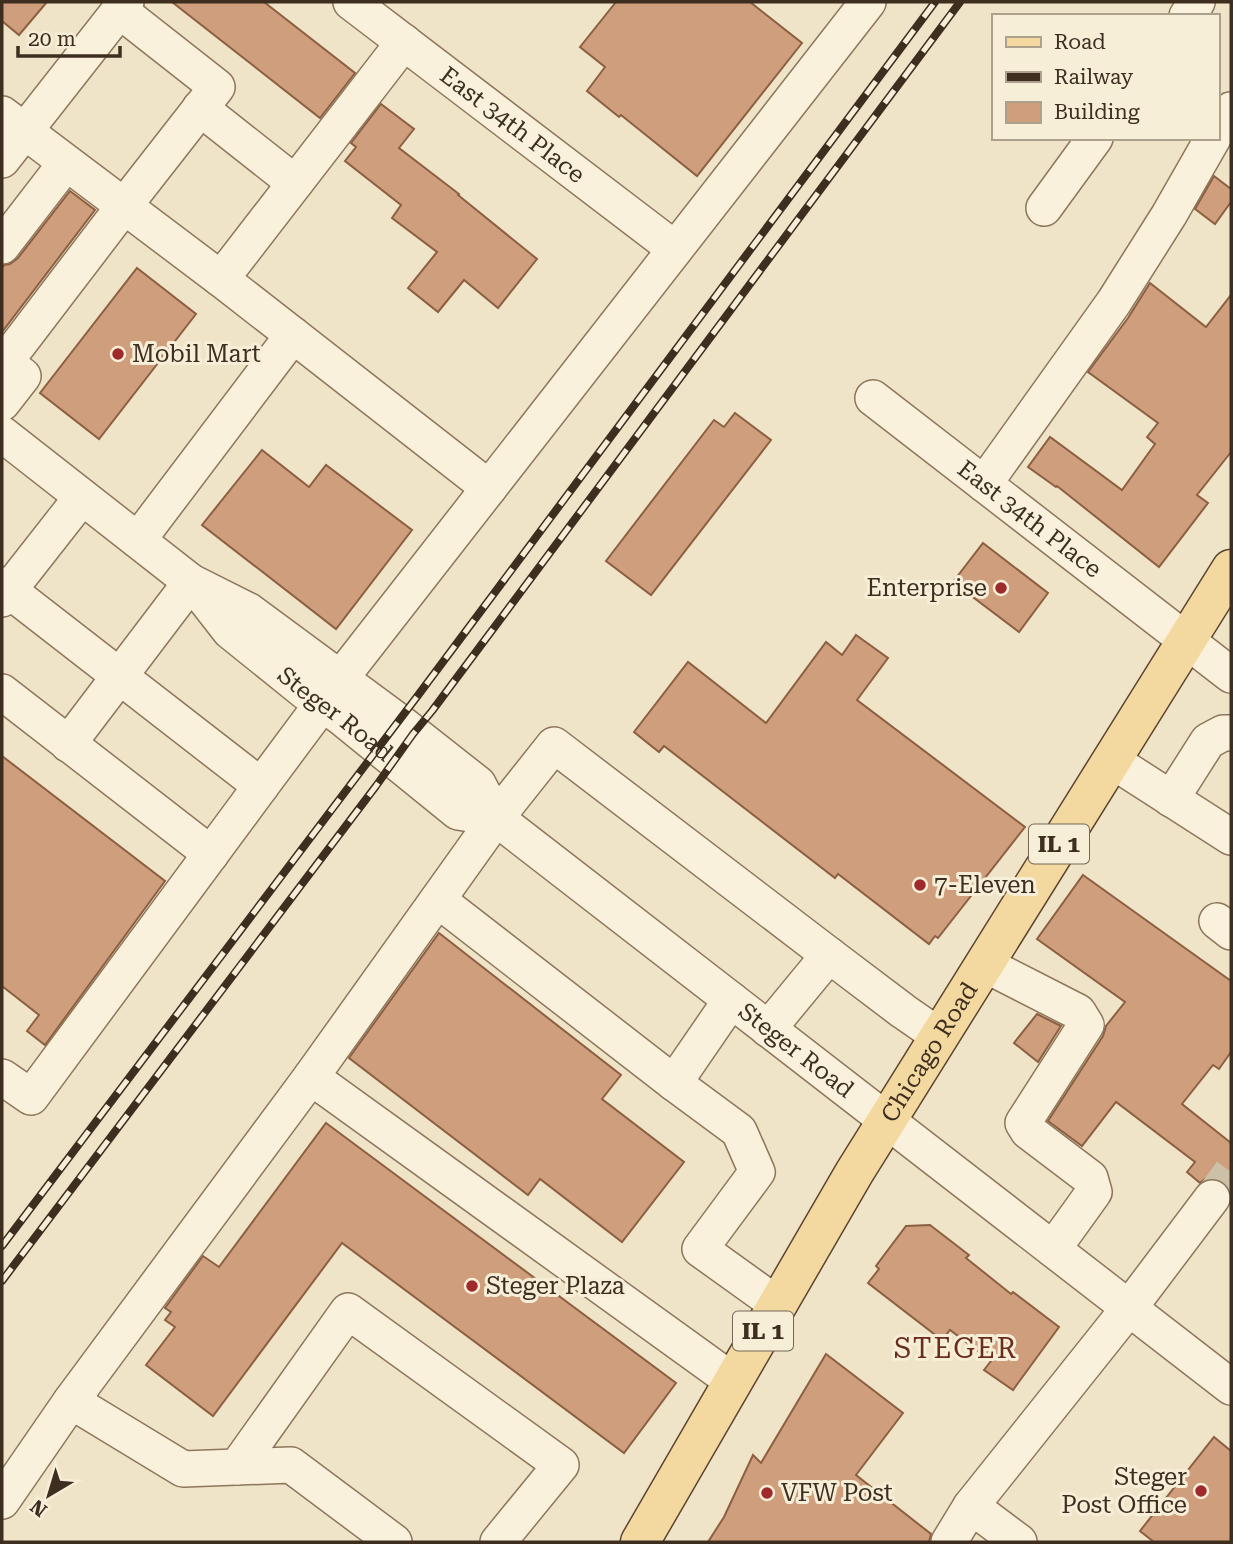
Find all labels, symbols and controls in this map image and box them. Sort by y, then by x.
scale bar [18,14,119,58]
legend [992,14,1219,140]
text: 20 m [28,27,76,51]
text: Road [1054,30,1106,54]
street label: East 34th Place [435,61,590,189]
text: Railway [1054,65,1134,89]
text: Building [1054,100,1140,124]
place label: Mobil Mart [132,340,261,368]
marker: Mobil Mart [110,346,126,362]
street label: East 34th Place [952,455,1107,584]
place label: Enterprise [867,574,987,602]
marker: Enterprise [993,580,1009,596]
street label: Steger Road [272,661,398,767]
road number: IL 1 [1029,824,1089,864]
place label: 7-Eleven [934,871,1036,899]
marker: 7-Eleven [912,877,928,893]
street label: Chicago Road [875,977,984,1127]
street label: Steger Road [733,997,859,1104]
place label: Steger Plaza [486,1272,625,1300]
marker: Steger Plaza [464,1278,480,1294]
road number: IL 1 [733,1312,793,1350]
district label: STEGER [894,1332,1018,1365]
north arrow [14,1460,84,1530]
place label: Steger Post Office [1061,1463,1187,1519]
place label: VFW Post [781,1479,893,1507]
marker: Steger Post Office [1193,1483,1209,1499]
marker: VFW Post [759,1485,775,1501]
text: N [26,1494,52,1522]

